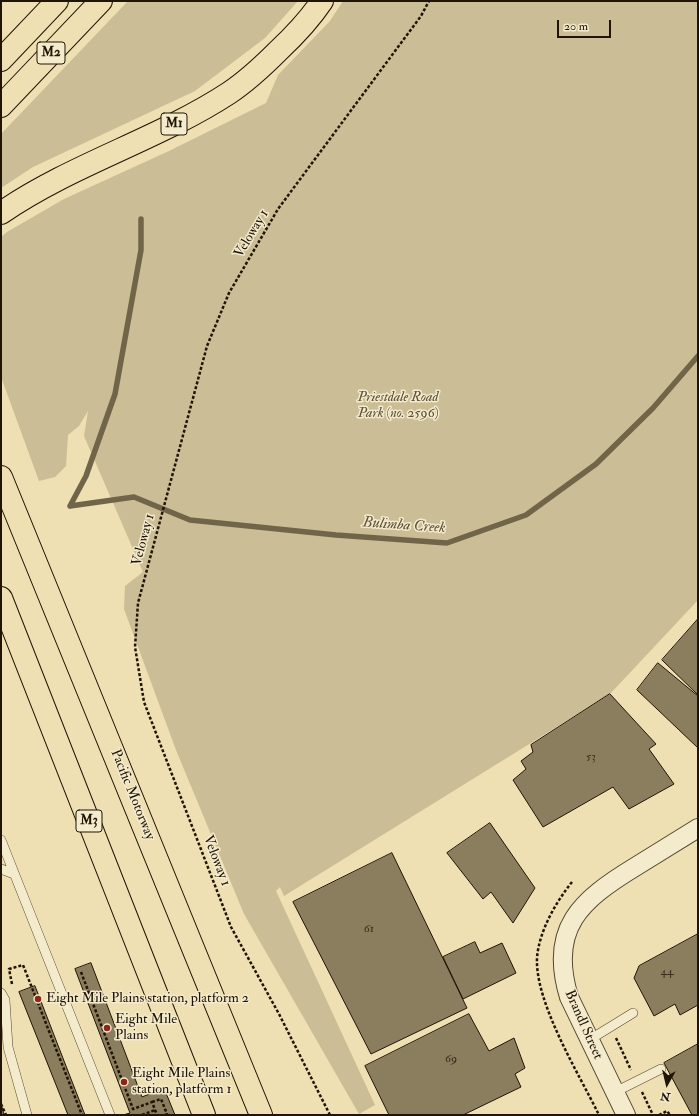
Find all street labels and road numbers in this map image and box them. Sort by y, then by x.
road number: M2 [37,42,65,64]
road number: M1 [161,113,187,135]
street label: Veloway 1 [231,207,273,261]
street label: Veloway 1 [129,512,159,568]
street label: Pacific Motorway [106,747,158,843]
road number: M3 [76,810,102,832]
street label: Veloway 1 [199,833,233,889]
street label: Brandl Street [560,988,606,1062]

